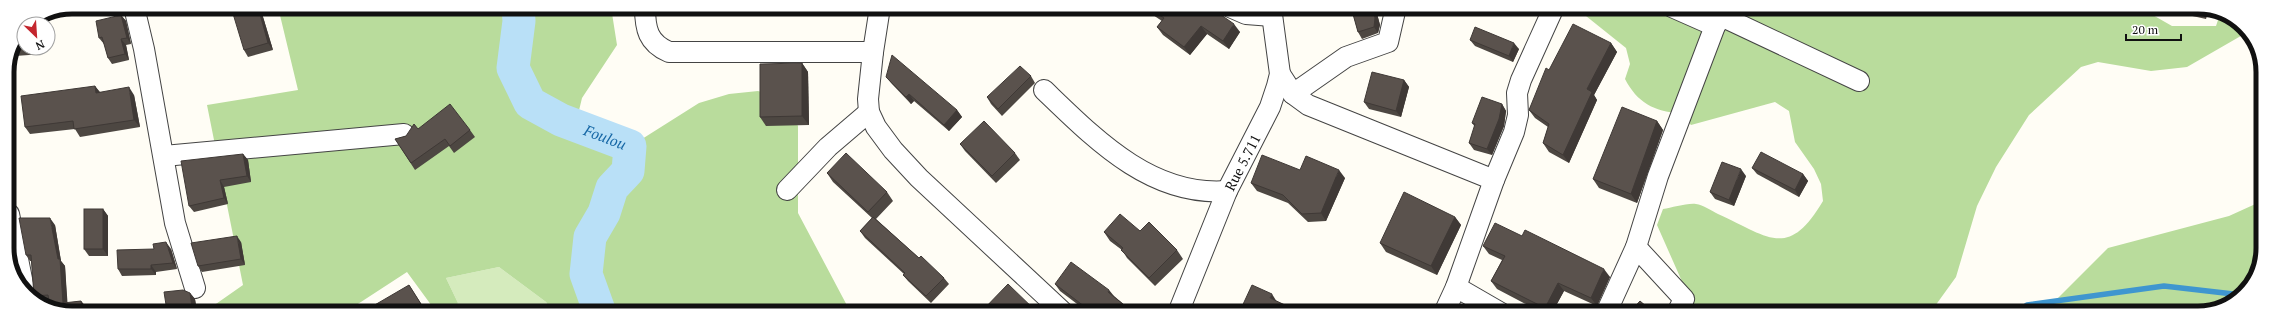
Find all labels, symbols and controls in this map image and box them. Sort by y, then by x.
north arrow [16,16,56,56]
scale bar [2126,16,2181,42]
text: 20 m [2132,22,2159,37]
text: N [33,37,47,53]
water label: Foulou [580,119,629,154]
street label: Rue 5.711 [1219,130,1264,194]

